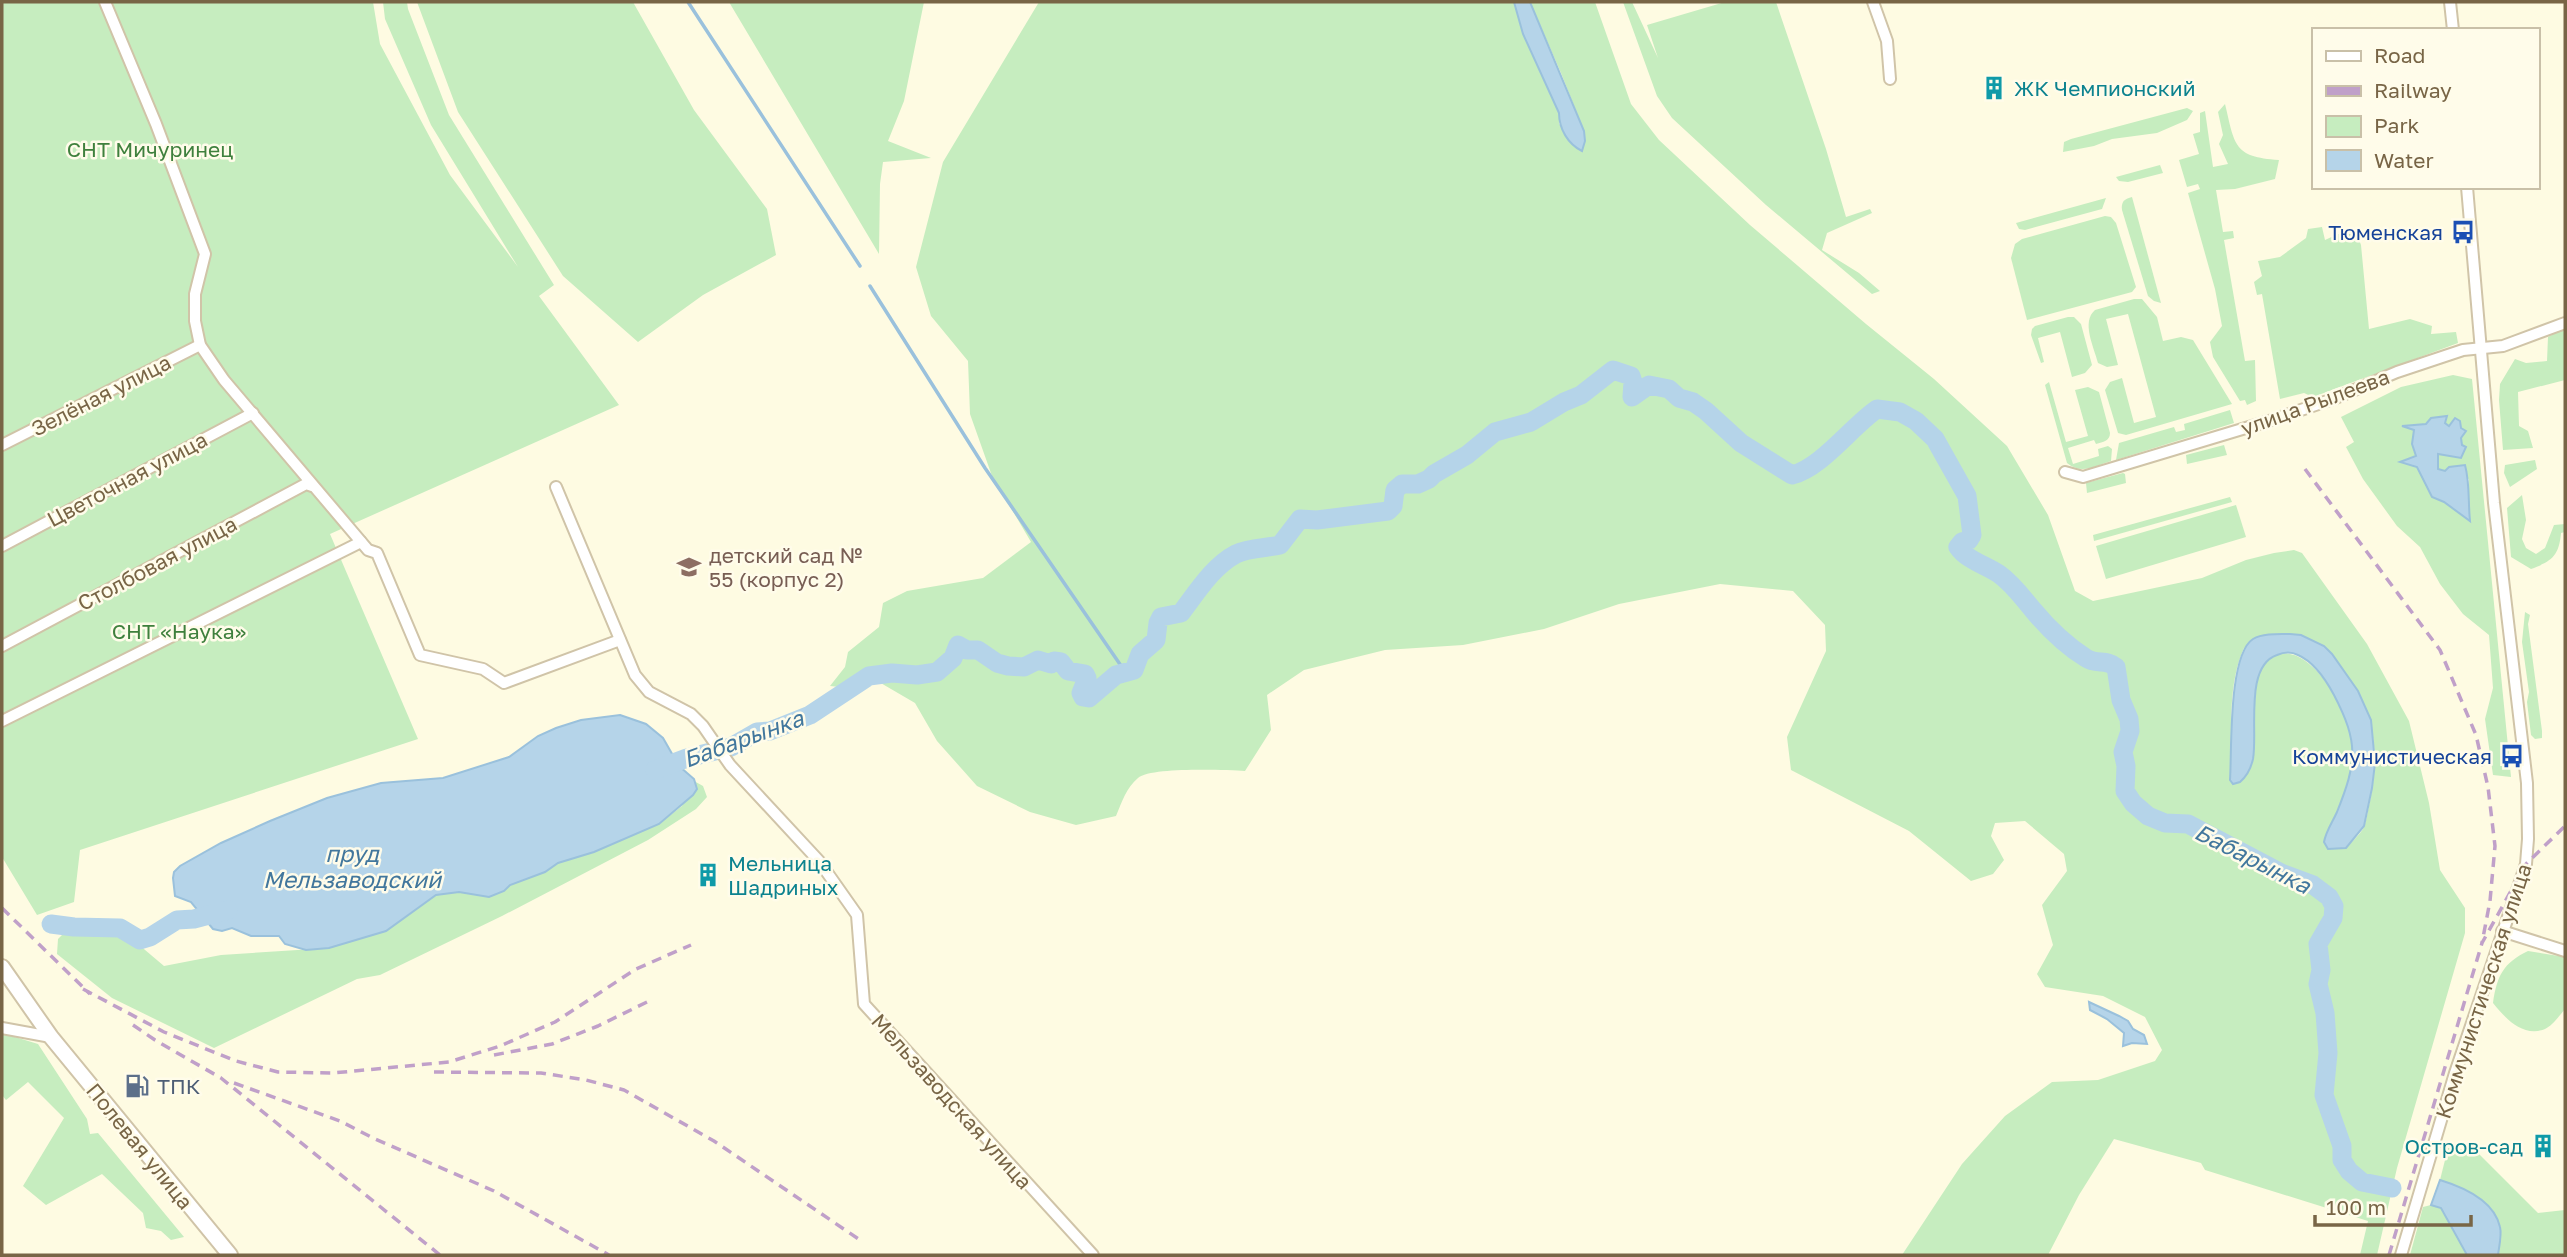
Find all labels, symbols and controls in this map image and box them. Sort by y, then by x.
legend [2312,28,2539,189]
text: Road [2374,42,2425,68]
building icon: ЖК Чемпионский [1980,74,2008,102]
place label: ЖК Чемпионский [2014,75,2195,101]
text: Railway [2374,77,2452,103]
text: Park [2374,112,2420,138]
park label: СНТ Мичуринец [67,136,233,162]
text: Water [2374,147,2434,173]
bus stop icon: Тюменская [2449,218,2477,246]
place label: Тюменская [2328,219,2443,245]
street label: Зелёная улица [27,349,175,441]
street label: улица Рылеева [2237,363,2393,441]
street label: Цветочная улица [42,426,212,532]
street label: Столбовая улица [73,510,241,616]
place label: детский сад № 55 (корпус 2) [709,542,862,592]
school or university icon: детский сад № 55 (корпус 2) [675,553,703,581]
park label: СНТ «Наука» [112,618,246,644]
water label: Бабарынка [679,703,808,773]
bus stop icon: Коммунистическая [2498,742,2526,770]
place label: Коммунистическая [2292,743,2492,769]
water label: Бабарынка [2191,817,2316,900]
water label: пруд Мельзаводский [263,839,443,893]
place label: Мельница Шадриных [728,850,839,900]
street label: Коммунистическая улица [2429,860,2537,1122]
building icon: Мельница Шадриных [694,861,722,889]
street label: Мельзаводская улица [866,1008,1038,1194]
fuel station icon: ТПК [123,1072,151,1100]
place label: ТПК [157,1073,201,1099]
street label: Полевая улица [81,1078,199,1214]
building icon: Остров-сад [2529,1132,2557,1160]
place label: Остров-сад [2405,1133,2523,1159]
scale bar [2315,1184,2471,1228]
text: 100 m [2326,1194,2386,1220]

